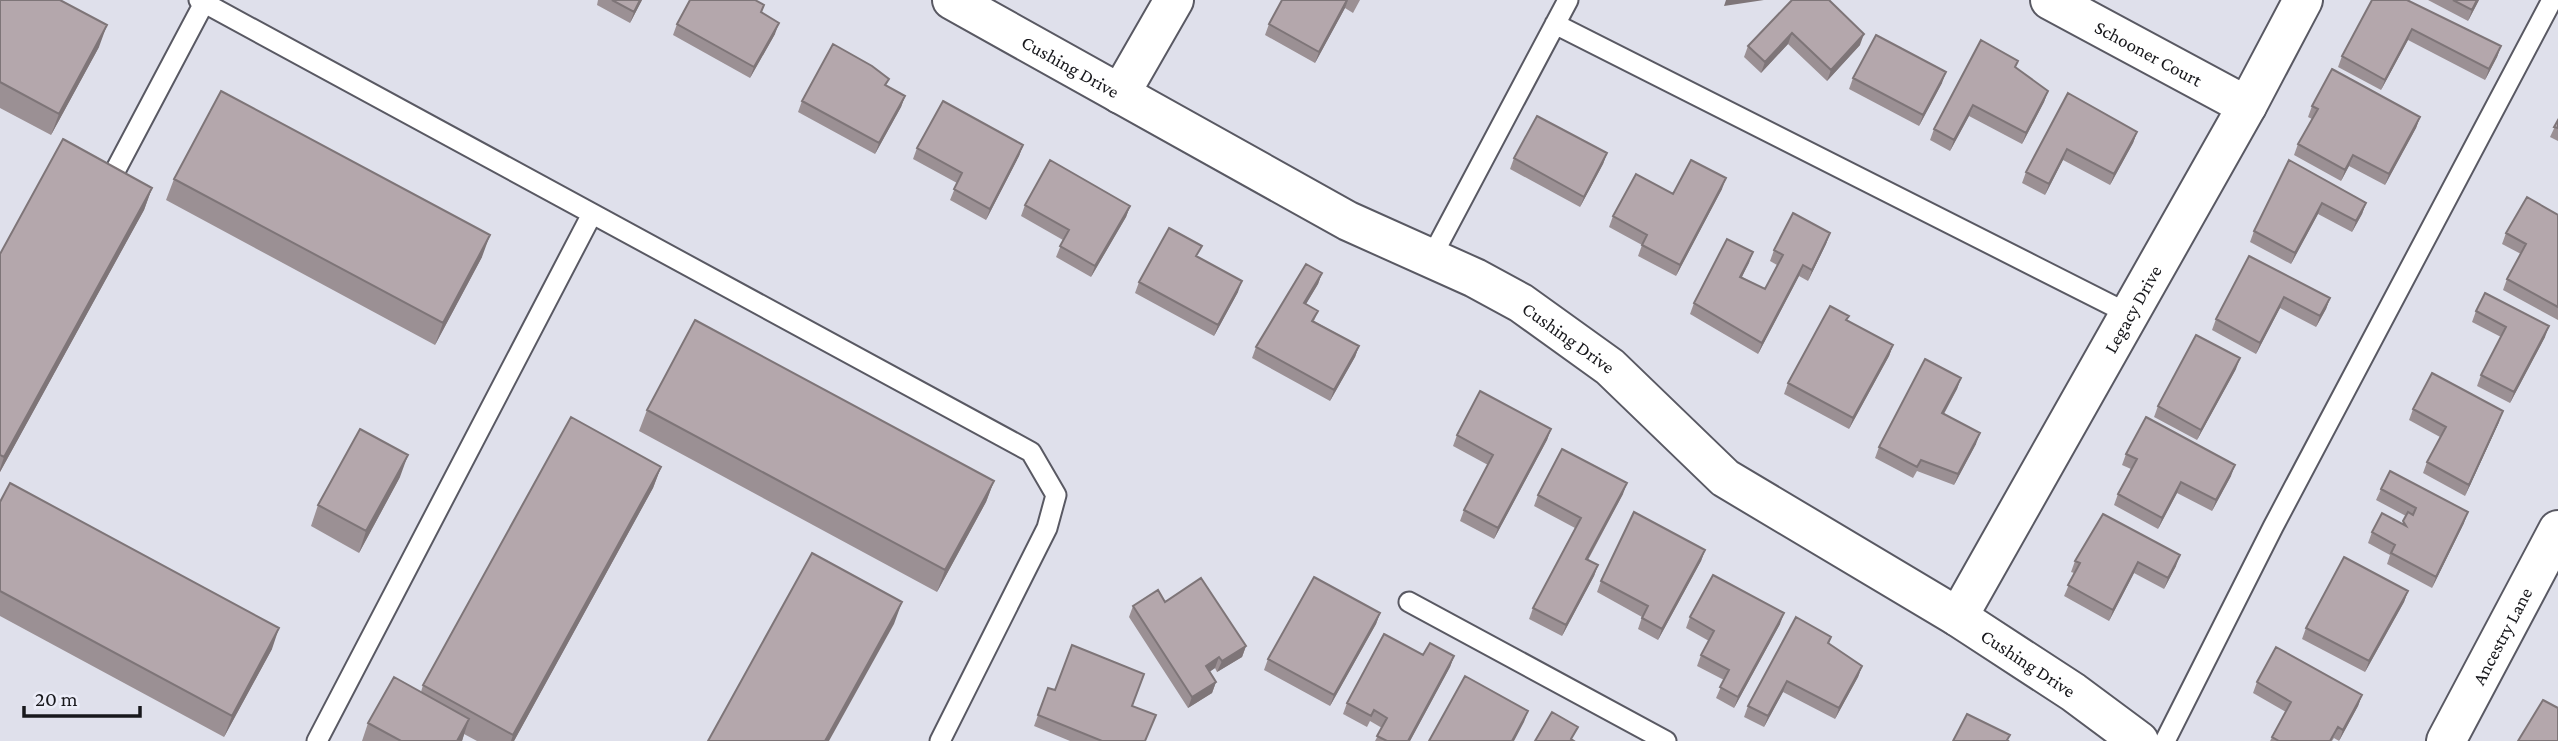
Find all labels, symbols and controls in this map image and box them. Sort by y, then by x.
street label: Schooner Court [2091,16,2206,91]
street label: Cushing Drive [1018,31,1123,102]
street label: Legacy Drive [2100,262,2166,357]
street label: Cushing Drive [1519,298,1619,378]
street label: Ancestry Lane [2468,584,2537,688]
street label: Cushing Drive [1977,625,2079,702]
scale bar [24,674,140,718]
text: 20 m [35,687,78,711]

